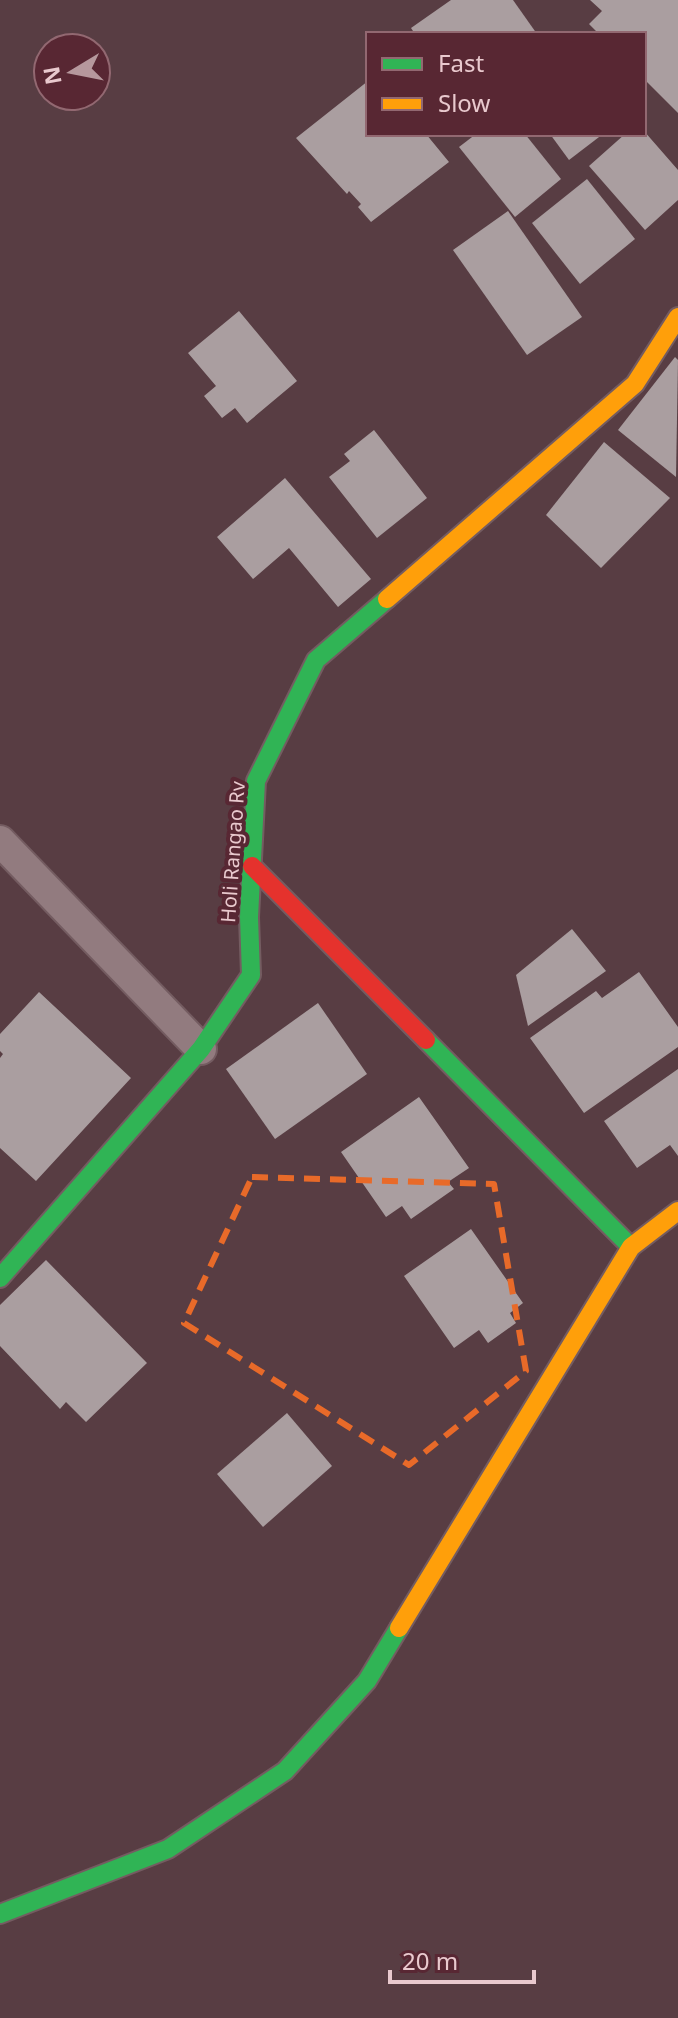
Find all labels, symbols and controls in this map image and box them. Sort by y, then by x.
north arrow [32,32,112,112]
legend [366,32,646,136]
text: Fast [438,46,484,79]
text: N [35,64,68,87]
text: Slow [438,86,490,119]
street label: Holi Rangao Rv [214,779,251,924]
scale bar [390,1934,534,1984]
text: 20 m [402,1944,458,1977]

